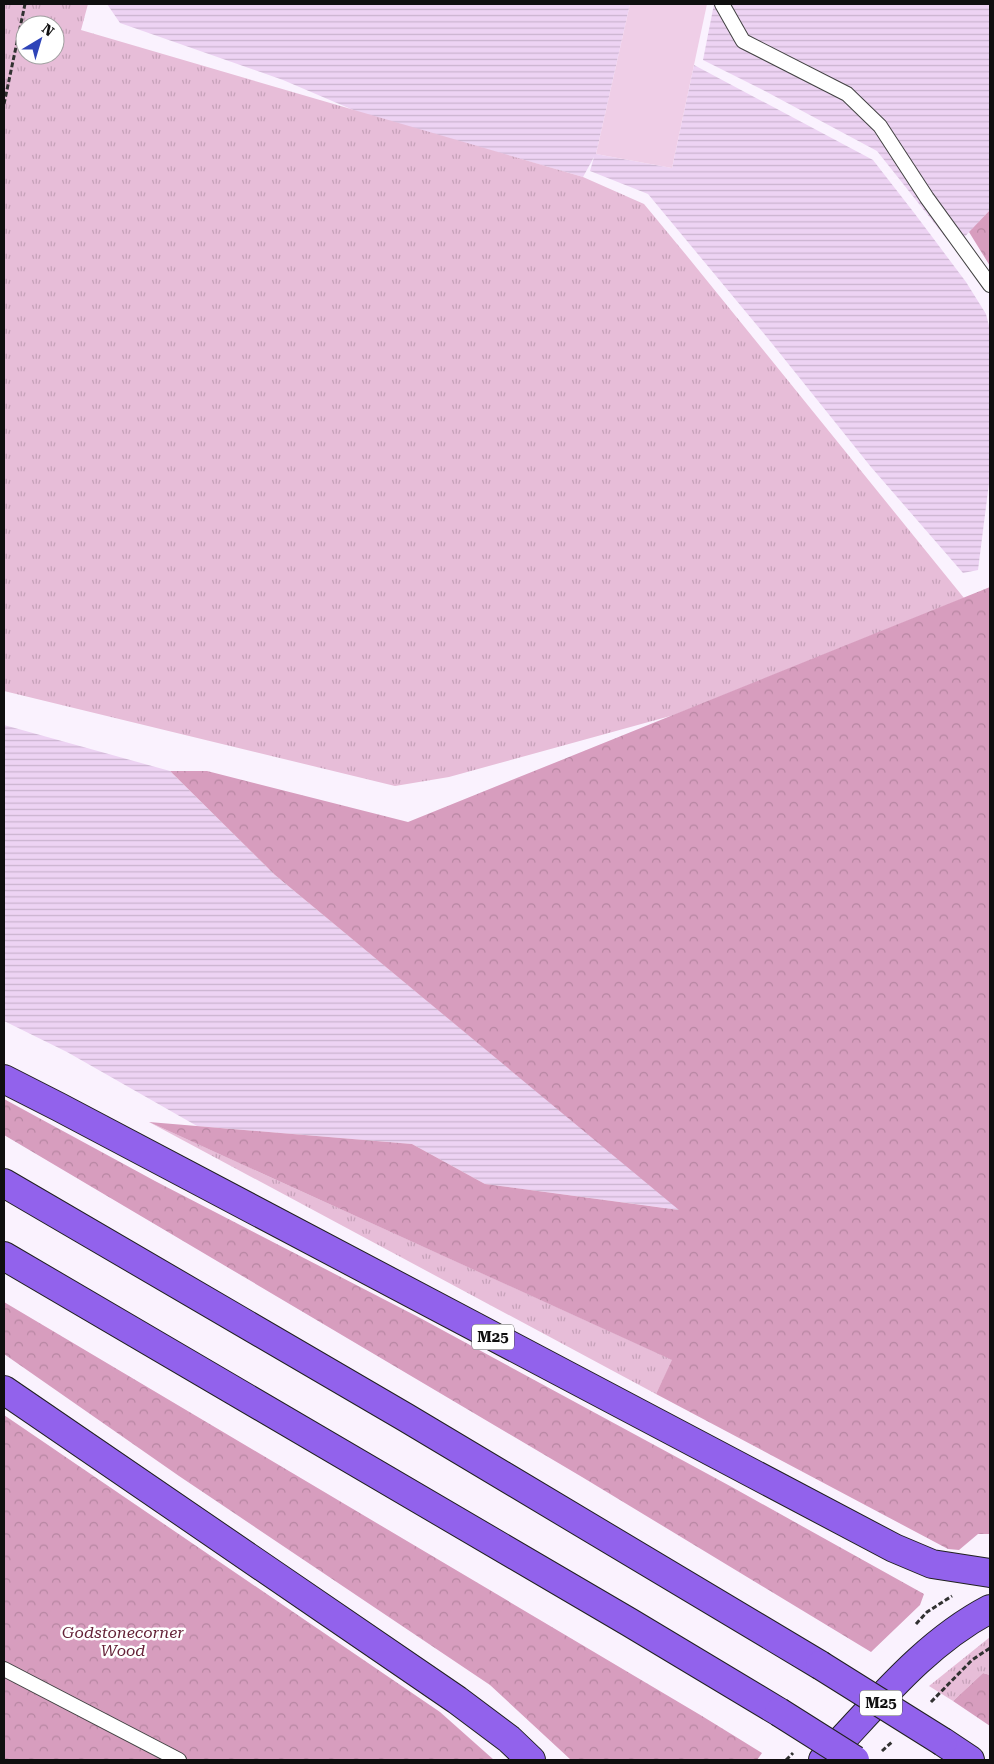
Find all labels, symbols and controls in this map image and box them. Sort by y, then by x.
north arrow [15,15,65,65]
text: N [39,20,57,40]
road number: M25 [472,1324,514,1350]
park label: Godstonecorner Wood [62,1623,184,1660]
road number: M25 [860,1690,902,1716]

